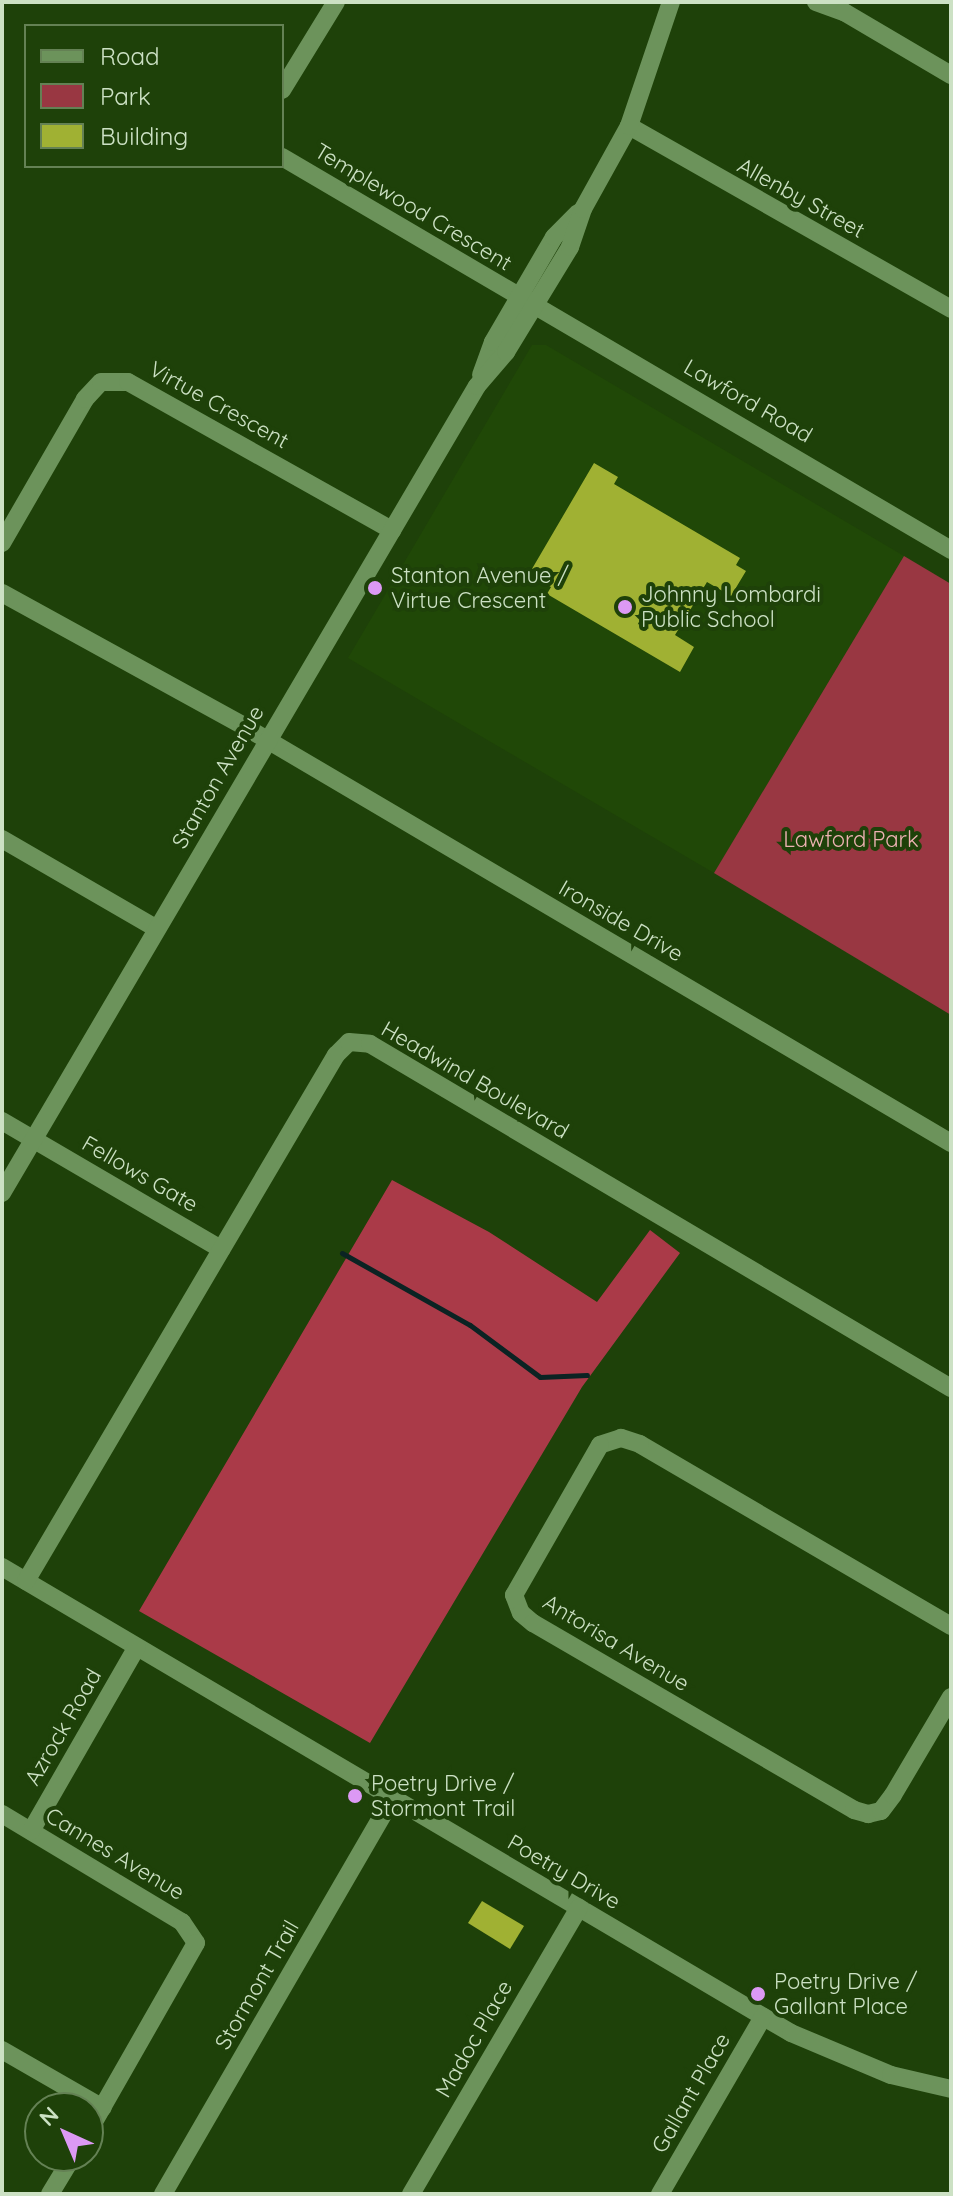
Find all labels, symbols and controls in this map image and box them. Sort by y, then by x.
legend [24,24,284,168]
text: Road [100,41,160,71]
text: Park [100,81,151,111]
text: Building [100,121,188,151]
street label: Templewood Crescent [310,138,516,276]
street label: Allenby Street [733,152,869,244]
street label: Lawford Road [679,354,817,448]
street label: Virtue Crescent [145,356,293,454]
place label: Stanton Avenue / Virtue Crescent [391,562,569,614]
marker: Stanton Avenue / Virtue Crescent [366,579,384,597]
place label: Johnny Lombardi Public School [641,581,821,632]
marker: Johnny Lombardi Public School [616,598,634,616]
street label: Stanton Avenue [166,701,270,853]
park label: Lawford Park [783,827,919,853]
street label: Ironside Drive [554,875,688,967]
street label: Headwind Boulevard [377,1016,573,1144]
street label: Fellows Gate [77,1130,203,1218]
street label: Antorisa Avenue [538,1589,694,1697]
street label: Azrock Road [19,1664,107,1790]
place label: Poetry Drive / Stormont Trail [371,1770,515,1822]
marker: Poetry Drive / Stormont Trail [346,1787,364,1805]
street label: Cannes Avenue [41,1802,189,1906]
street label: Poetry Drive [503,1829,625,1915]
street label: Stormont Trail [209,1916,305,2054]
place label: Poetry Drive / Gallant Place [774,1968,917,2020]
street label: Madoc Place [430,1976,518,2102]
marker: Poetry Drive / Gallant Place [749,1985,767,2003]
street label: Gallant Place [646,2028,736,2158]
north arrow [24,2092,104,2172]
text: N [33,2100,64,2132]

